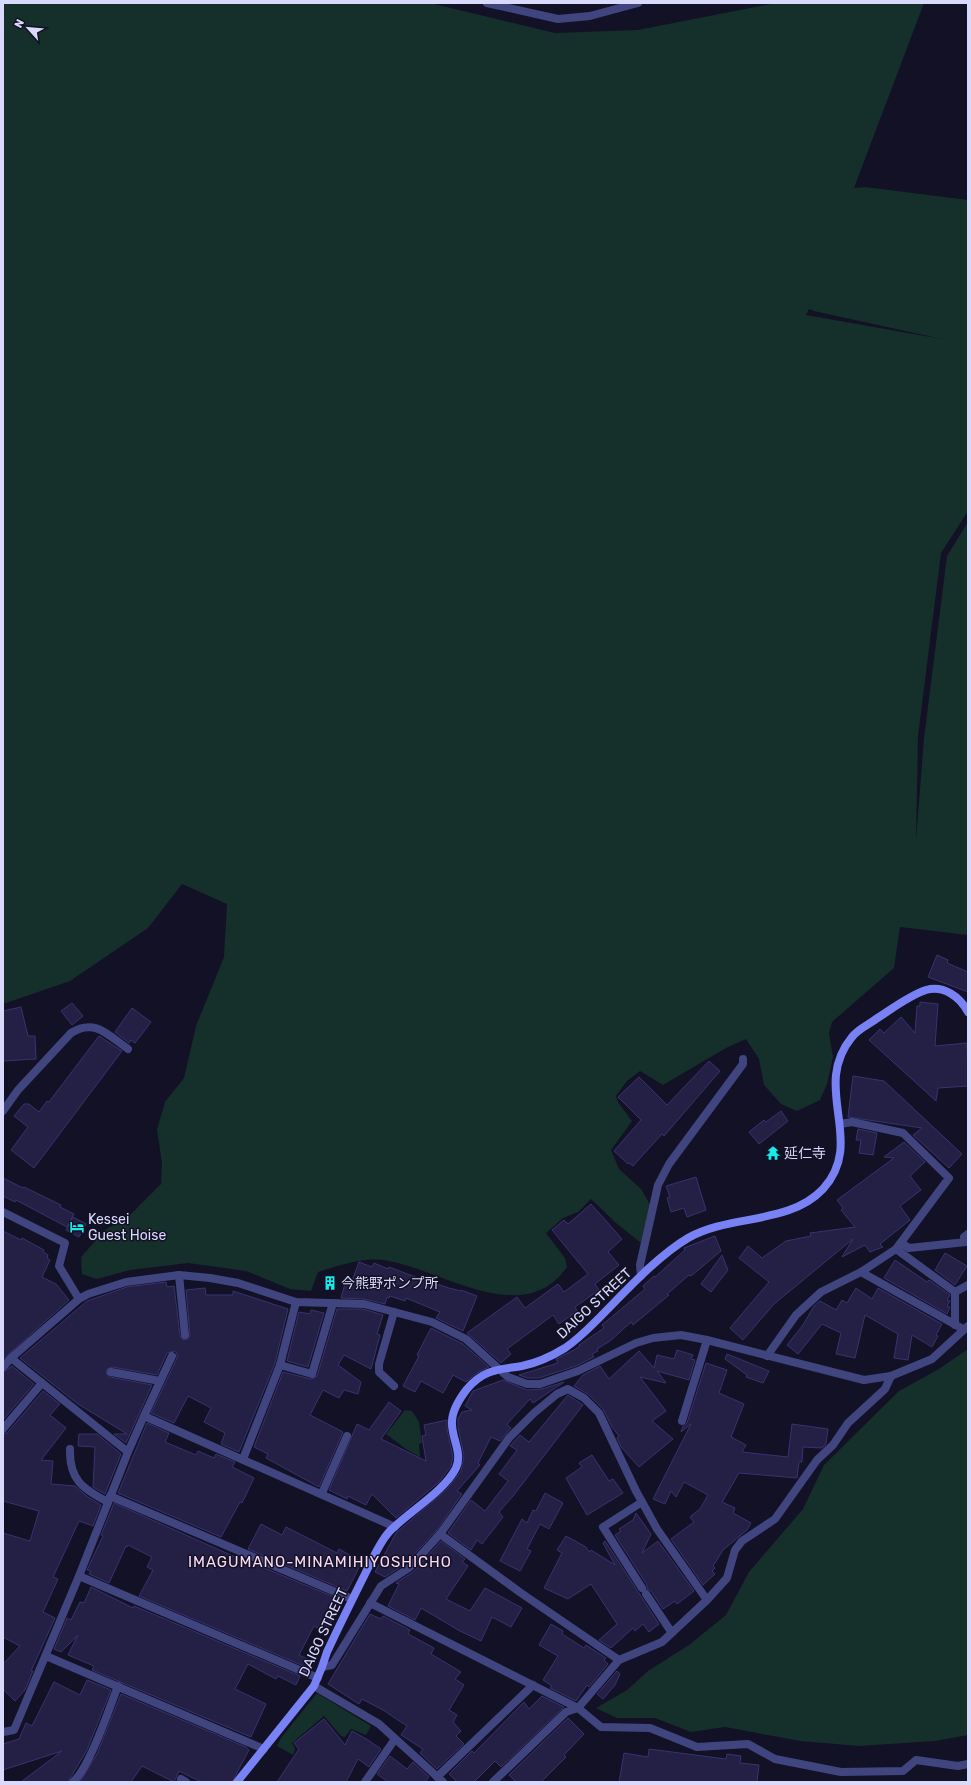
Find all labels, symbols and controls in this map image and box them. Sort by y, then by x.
north arrow [8,8,48,48]
text: N [12,17,27,30]
temple icon: 延仁寺 [765,1145,781,1161]
place label: 延仁寺 [784,1145,826,1162]
place label: Kessei Guest Hoise [88,1211,166,1244]
hotel icon: Kessei Guest Hoise [69,1219,85,1235]
street label: DAIGO STREET [553,1264,635,1342]
building icon: 今熊野ポンプ所 [322,1275,338,1291]
place label: 今熊野ポンプ所 [341,1275,439,1292]
district label: IMAGUMANO-MINAMIHIYOSHICHO [188,1553,452,1571]
street label: DAIGO STREET [295,1585,351,1679]

